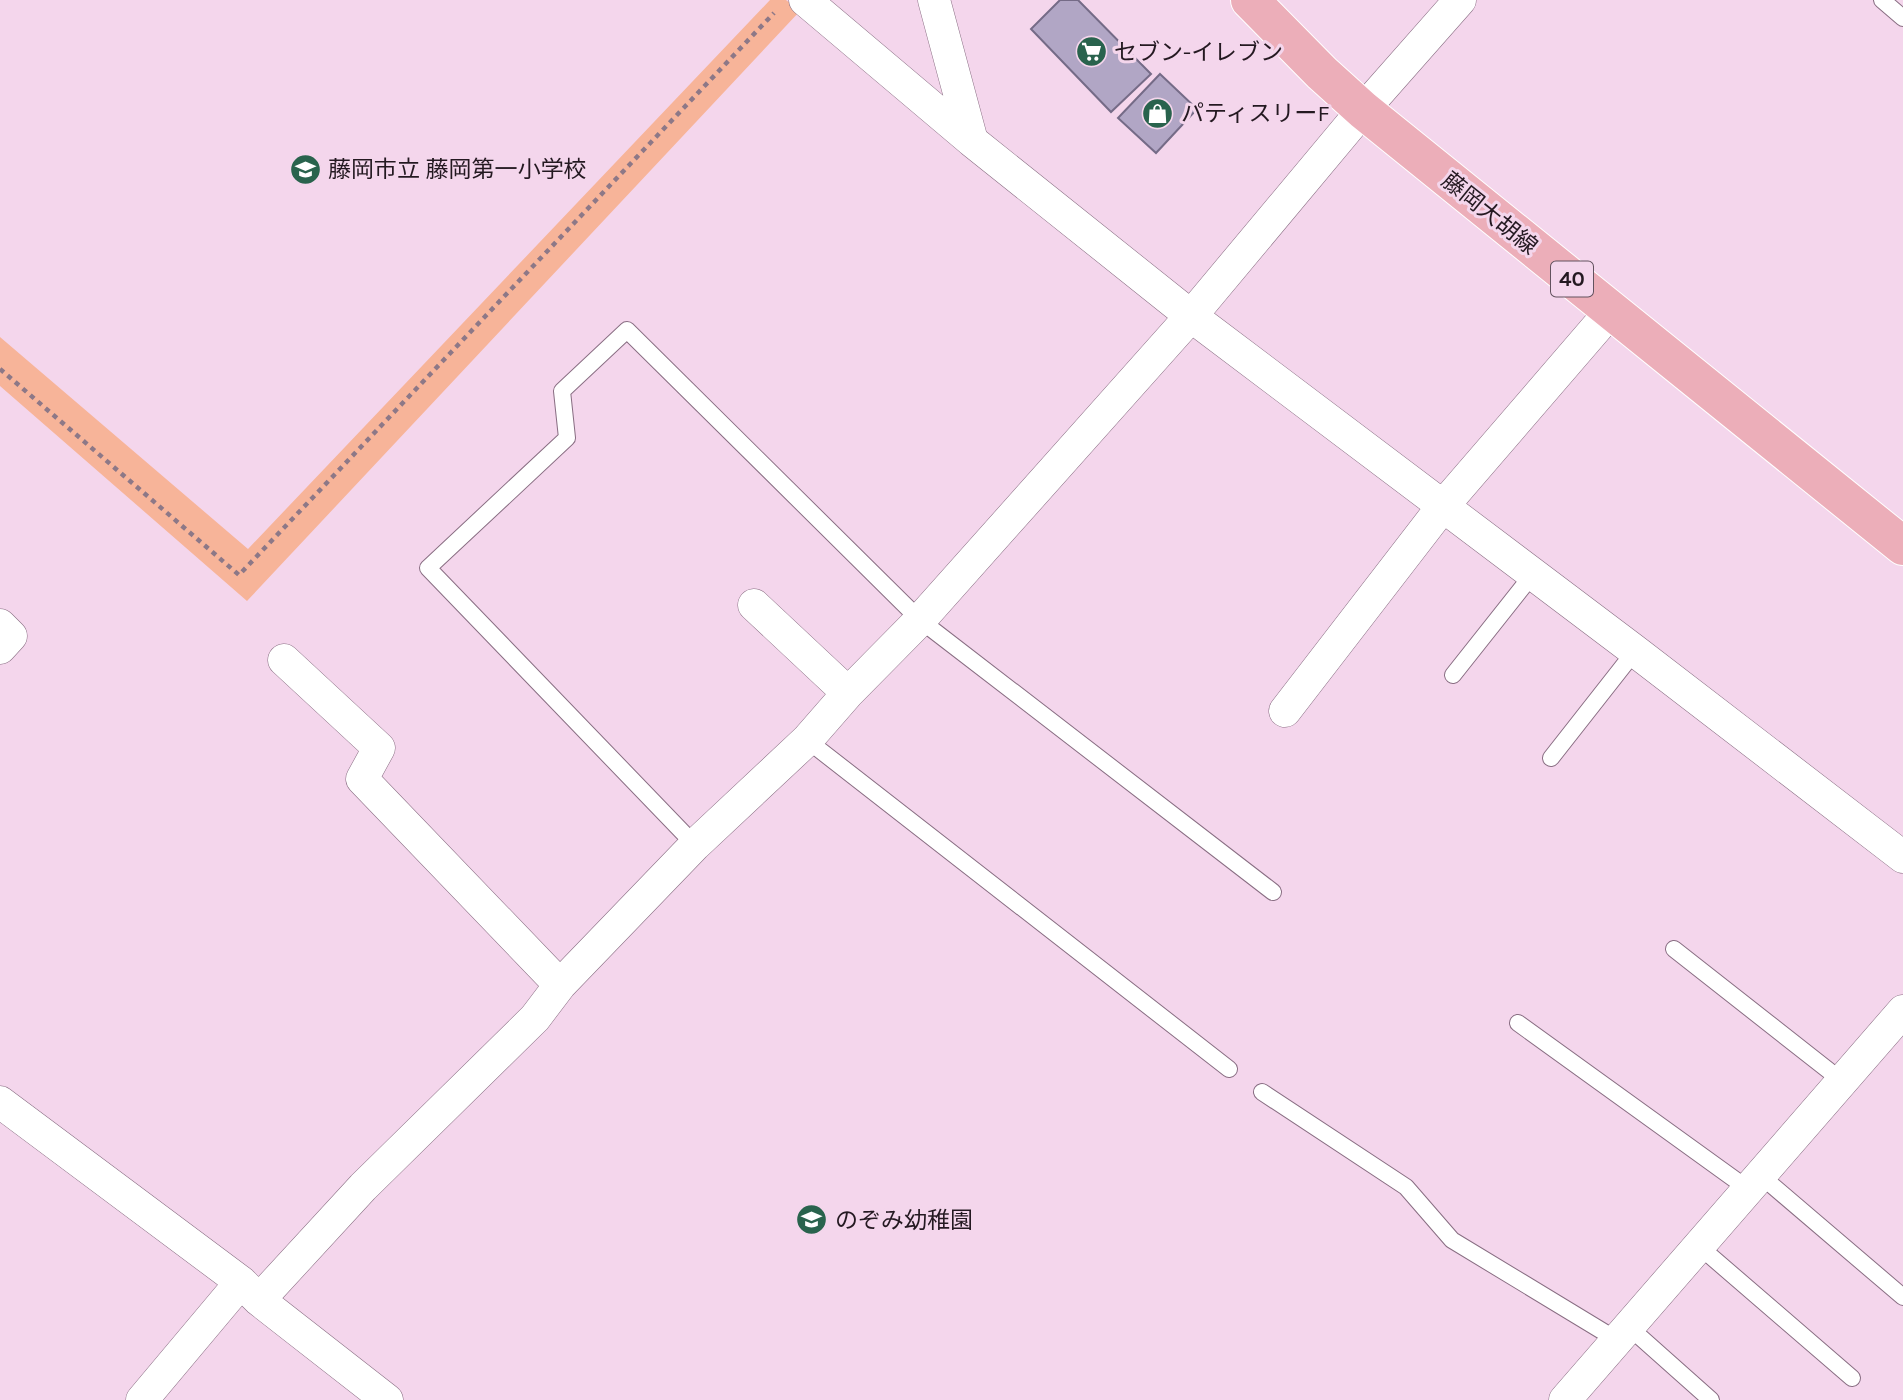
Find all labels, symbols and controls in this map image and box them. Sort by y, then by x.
supermarket icon: セブン-イレブン [1074,35,1108,69]
place label: セブン-イレブン [1114,39,1283,66]
shop icon: パティスリーF [1141,96,1175,130]
place label: パティスリーF [1181,100,1330,127]
school or university icon: 藤岡市立 藤岡第一小学校 [288,152,322,186]
place label: 藤岡市立 藤岡第一小学校 [328,156,586,183]
street label: 藤岡大胡線 [1437,167,1543,260]
road number: 40 [1551,262,1593,296]
school or university icon: のぞみ幼稚園 [795,1203,829,1237]
place label: のぞみ幼稚園 [835,1207,973,1234]

